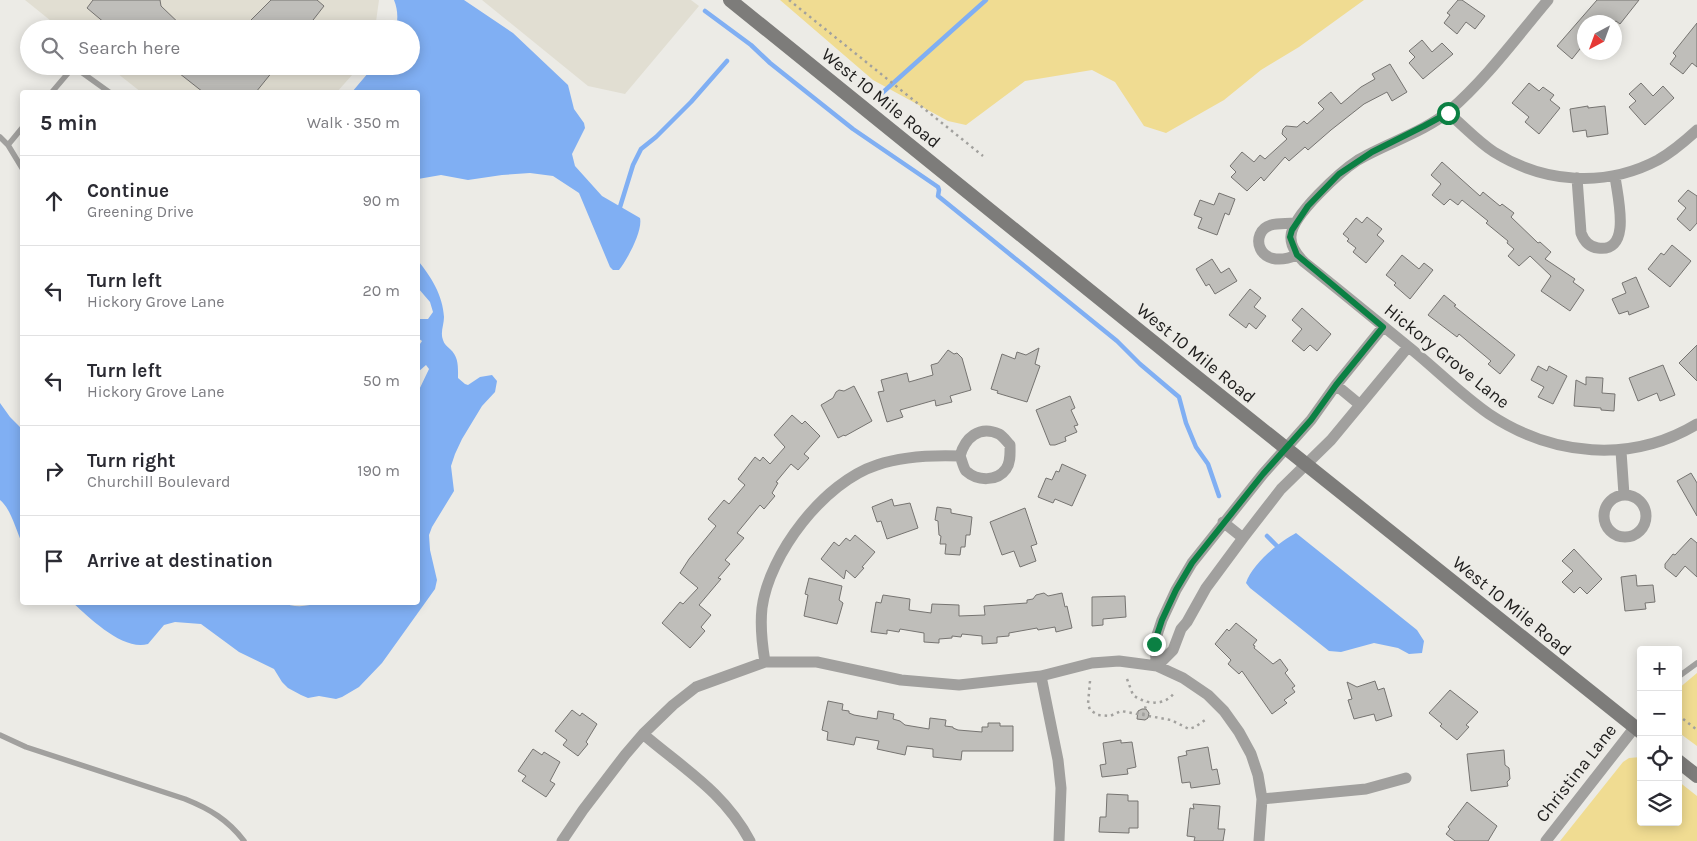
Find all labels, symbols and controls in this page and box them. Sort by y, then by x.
north arrow [1577,15,1622,60]
search box [20,20,420,75]
icon: search [38,34,66,62]
text: Search here [78,37,180,59]
street label: West 10 Mile Road [817,43,945,153]
route start [1437,102,1460,125]
text: 5 min [40,111,97,135]
text: Walk · 350 m [307,113,400,132]
text: Continue [87,180,169,202]
icon: ahead [40,187,68,215]
text: 90 m [362,191,400,210]
text: Greening Drive [87,202,194,221]
text: Turn left [87,270,162,292]
icon: left [40,277,68,305]
text: 20 m [362,281,400,300]
text: Hickory Grove Lane [87,292,225,311]
street label: West 10 Mile Road [1132,298,1260,408]
street label: Hickory Grove Lane [1380,299,1514,413]
text: Turn left [87,360,162,382]
icon: left [40,367,68,395]
text: 50 m [363,371,400,390]
text: Hickory Grove Lane [87,382,225,401]
text: Turn right [87,450,176,472]
icon: right [40,457,68,485]
text: 190 m [357,461,400,480]
text: Churchill Boulevard [87,472,231,491]
icon: arrive [40,547,68,575]
text: Arrive at destination [87,550,273,572]
street label: West 10 Mile Road [1448,551,1576,661]
route end [1143,633,1166,656]
map controls [1637,646,1682,826]
button: + [1637,646,1682,691]
button: − [1637,691,1682,736]
street label: Christina Lane [1531,719,1621,827]
button: locate [1637,736,1682,781]
button: layers [1637,781,1682,826]

